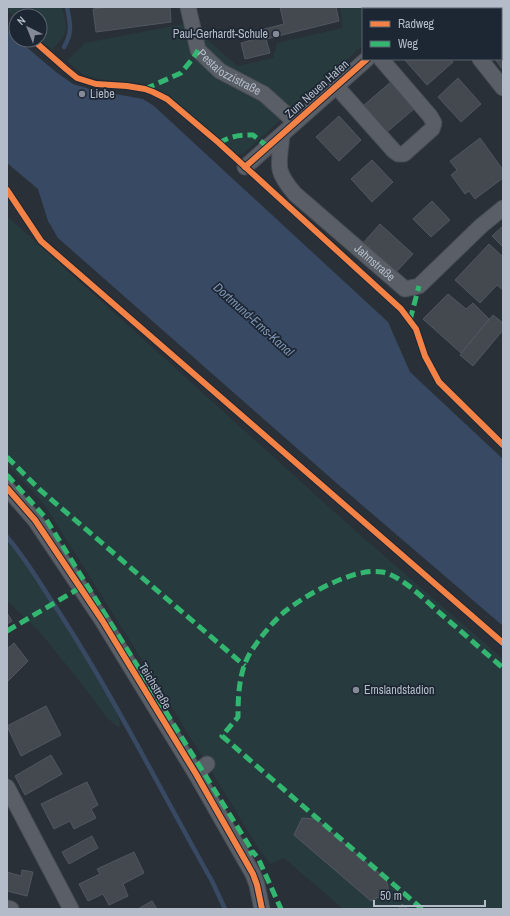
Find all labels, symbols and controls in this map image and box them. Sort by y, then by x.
north arrow [8,8,48,48]
legend [362,8,502,60]
text: N [14,13,28,28]
text: Radweg [398,16,435,32]
place label: Paul-Gerhardt-Schule [173,26,268,42]
marker: Paul-Gerhardt-Schule [271,29,281,39]
text: Weg [398,36,419,52]
street label: Pestalozzistraße [194,46,264,99]
street label: Zum Neuen Hafen [282,56,352,122]
place label: Liebe [90,86,115,102]
marker: Liebe [77,89,87,99]
street label: Jahnstraße [351,241,399,285]
water label: Dortmund-Ems-Kanal [210,279,298,360]
street label: Teichstraße [135,660,175,712]
place label: Emslandstadion [364,682,435,698]
marker: Emslandstadion [351,685,361,695]
scale bar [374,882,485,908]
text: 50 m [380,888,402,904]

